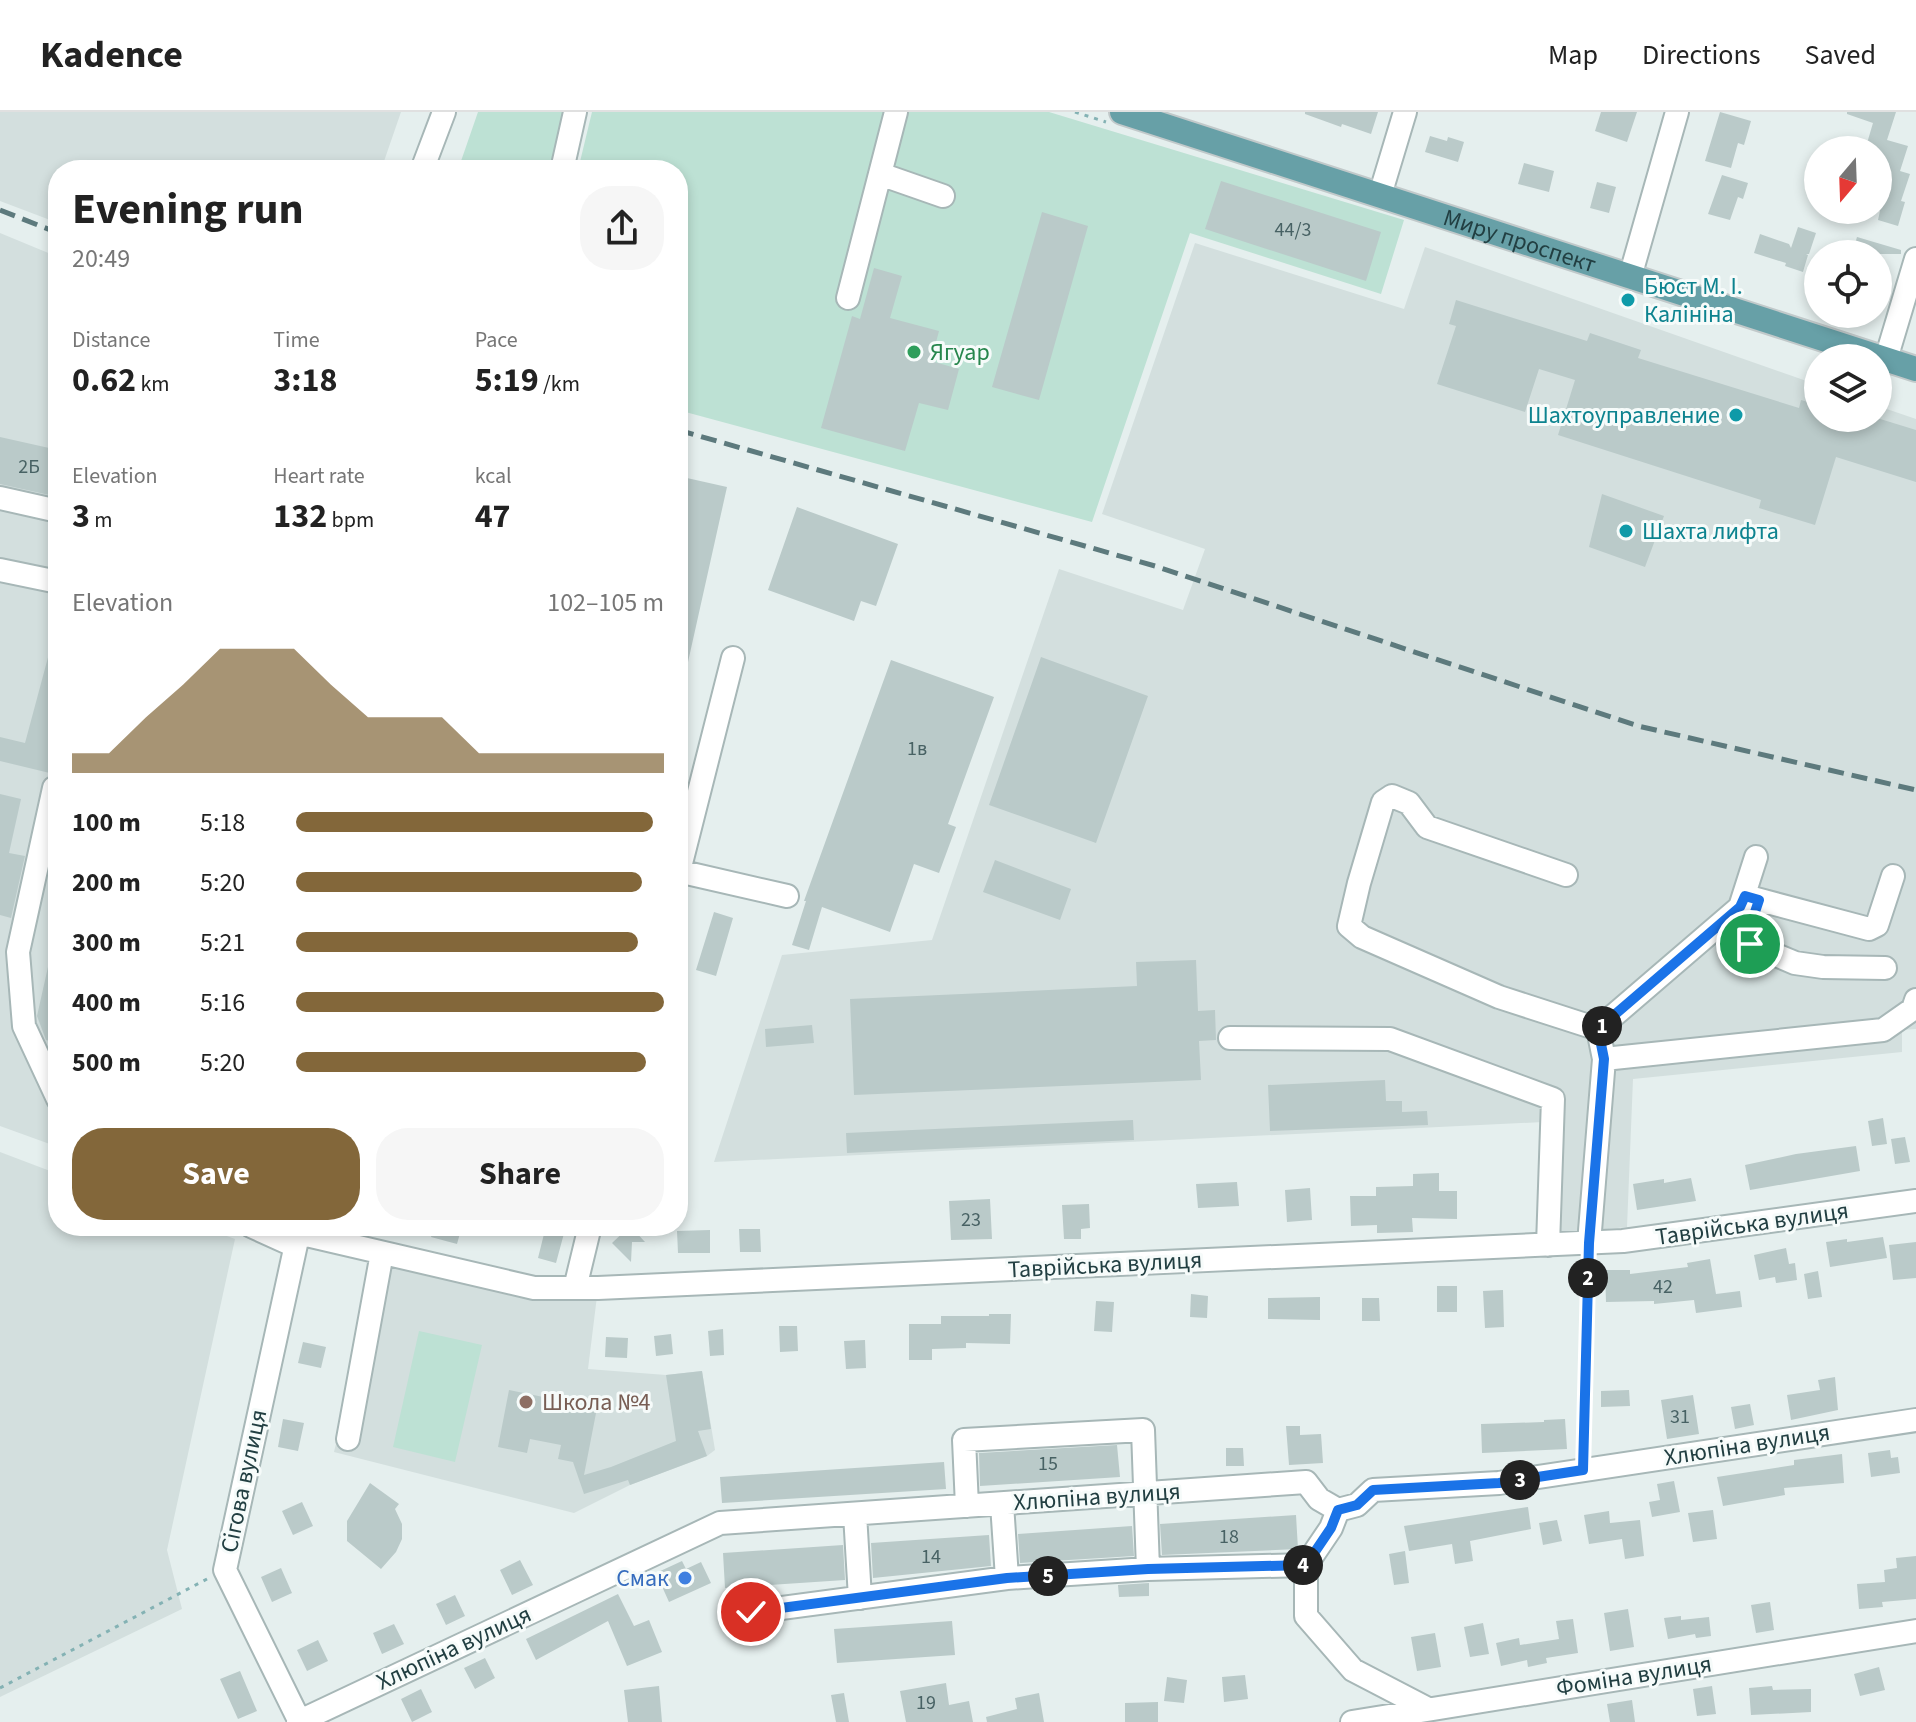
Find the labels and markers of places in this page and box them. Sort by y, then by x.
place label: Бюст М. І. Калініна [1644,269,1743,332]
marker: Бюст М. І. Калініна [1619,291,1637,309]
place label: Ягуар [930,335,990,370]
marker: Ягуар [905,343,923,361]
place label: Шахтоуправление [1528,398,1720,433]
marker: Шахтоуправление [1727,406,1745,424]
place label: Шахта лифта [1642,514,1779,549]
marker: Шахта лифта [1617,522,1635,540]
pin [1716,910,1784,978]
pin: 1 [1582,1006,1622,1046]
pin: 2 [1568,1258,1608,1298]
place label: Школа №4 [542,1385,651,1420]
marker: Школа №4 [517,1393,535,1411]
pin: 3 [1500,1460,1540,1500]
pin: 4 [1283,1545,1323,1585]
pin: 5 [1028,1556,1068,1596]
place label: Смак [616,1561,669,1596]
marker: Смак [676,1569,694,1587]
pin [717,1578,785,1646]

